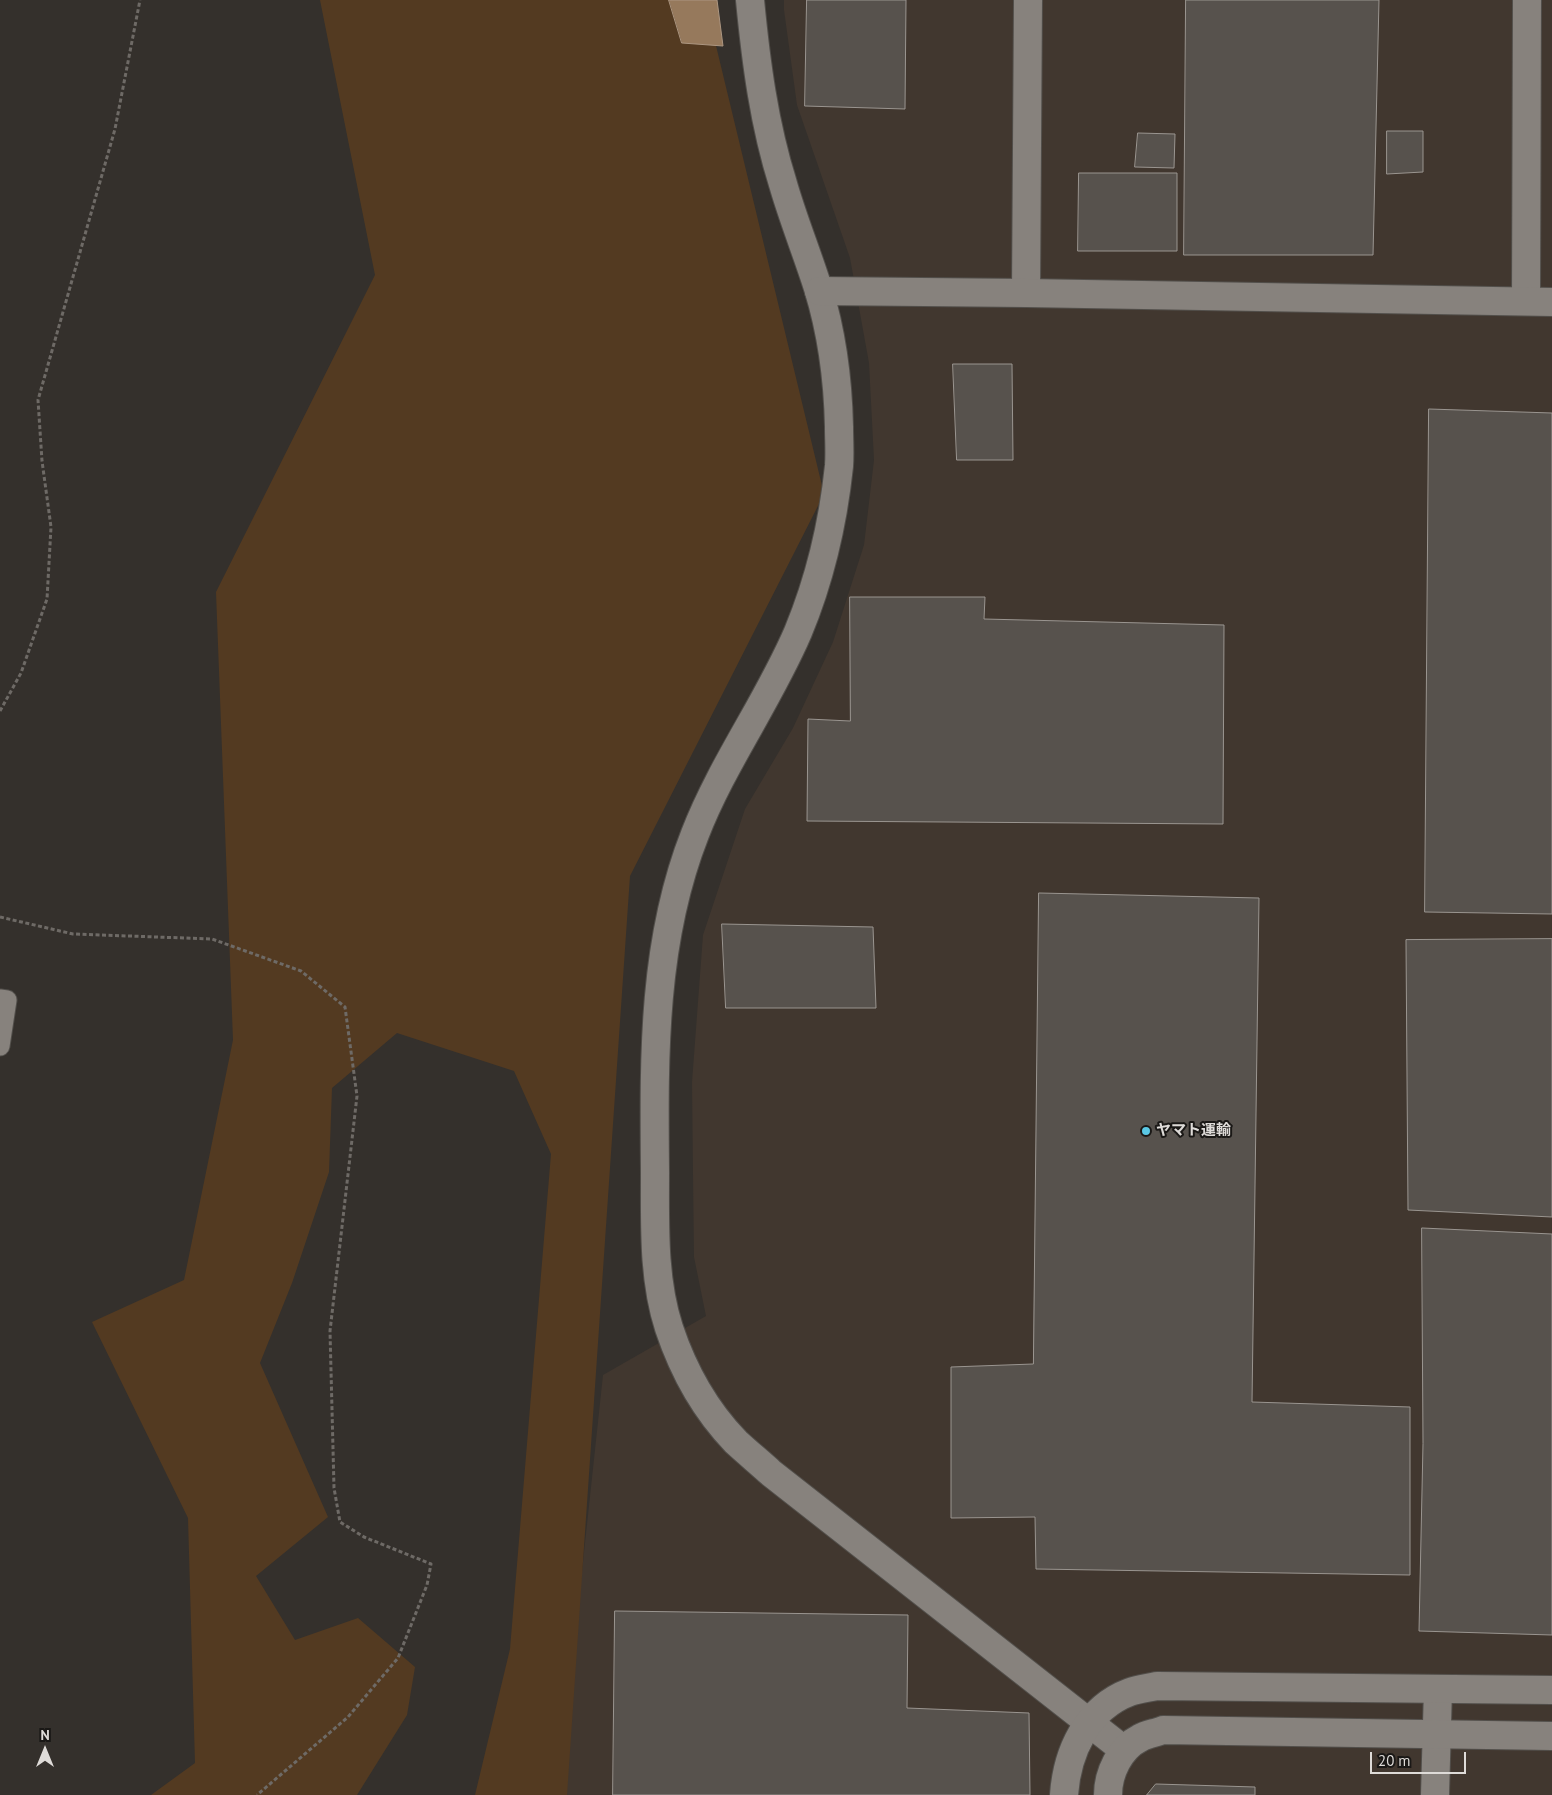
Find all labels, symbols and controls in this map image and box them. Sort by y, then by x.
place label: ヤマト運輸 [1156,1122,1231,1140]
marker: ヤマト運輸 [1140,1125,1152,1137]
north arrow [20,1725,70,1775]
text: N [40,1726,50,1744]
scale bar [1372,1742,1468,1774]
text: 20 m [1378,1751,1411,1770]

